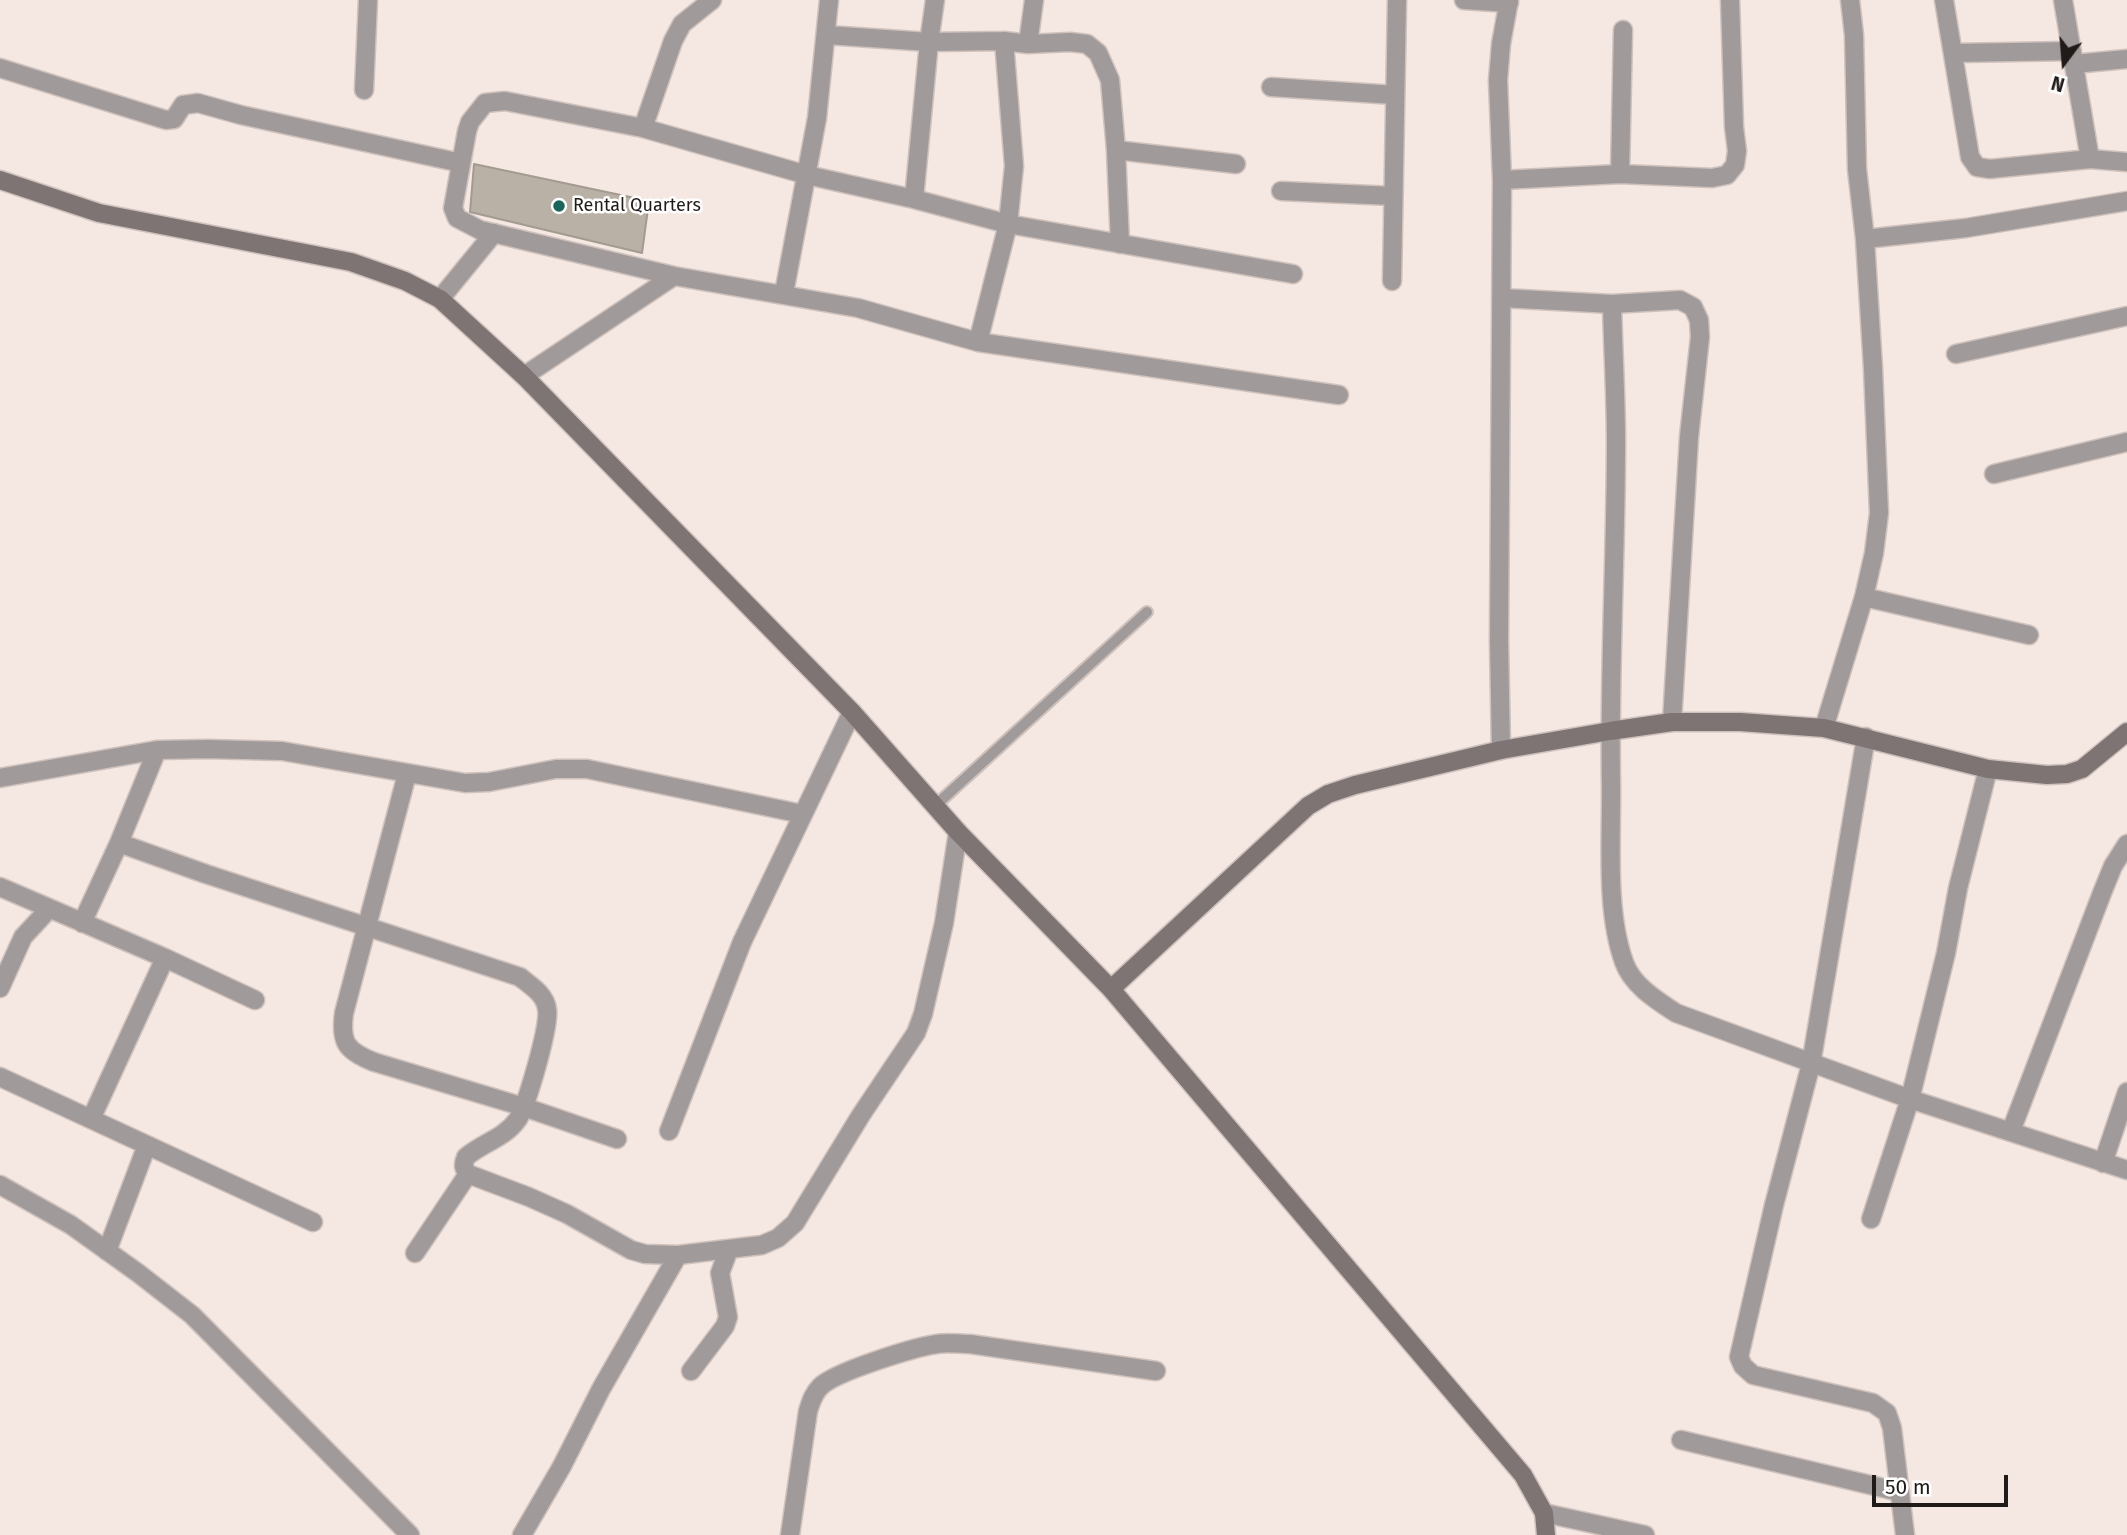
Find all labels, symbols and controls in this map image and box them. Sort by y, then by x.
north arrow [2029,28,2099,98]
text: N [2049,71,2067,96]
place label: Rental Quarters [573,195,701,217]
marker: Rental Quarters [551,198,567,214]
scale bar [1875,1462,2011,1506]
text: 50 m [1885,1474,1931,1500]

